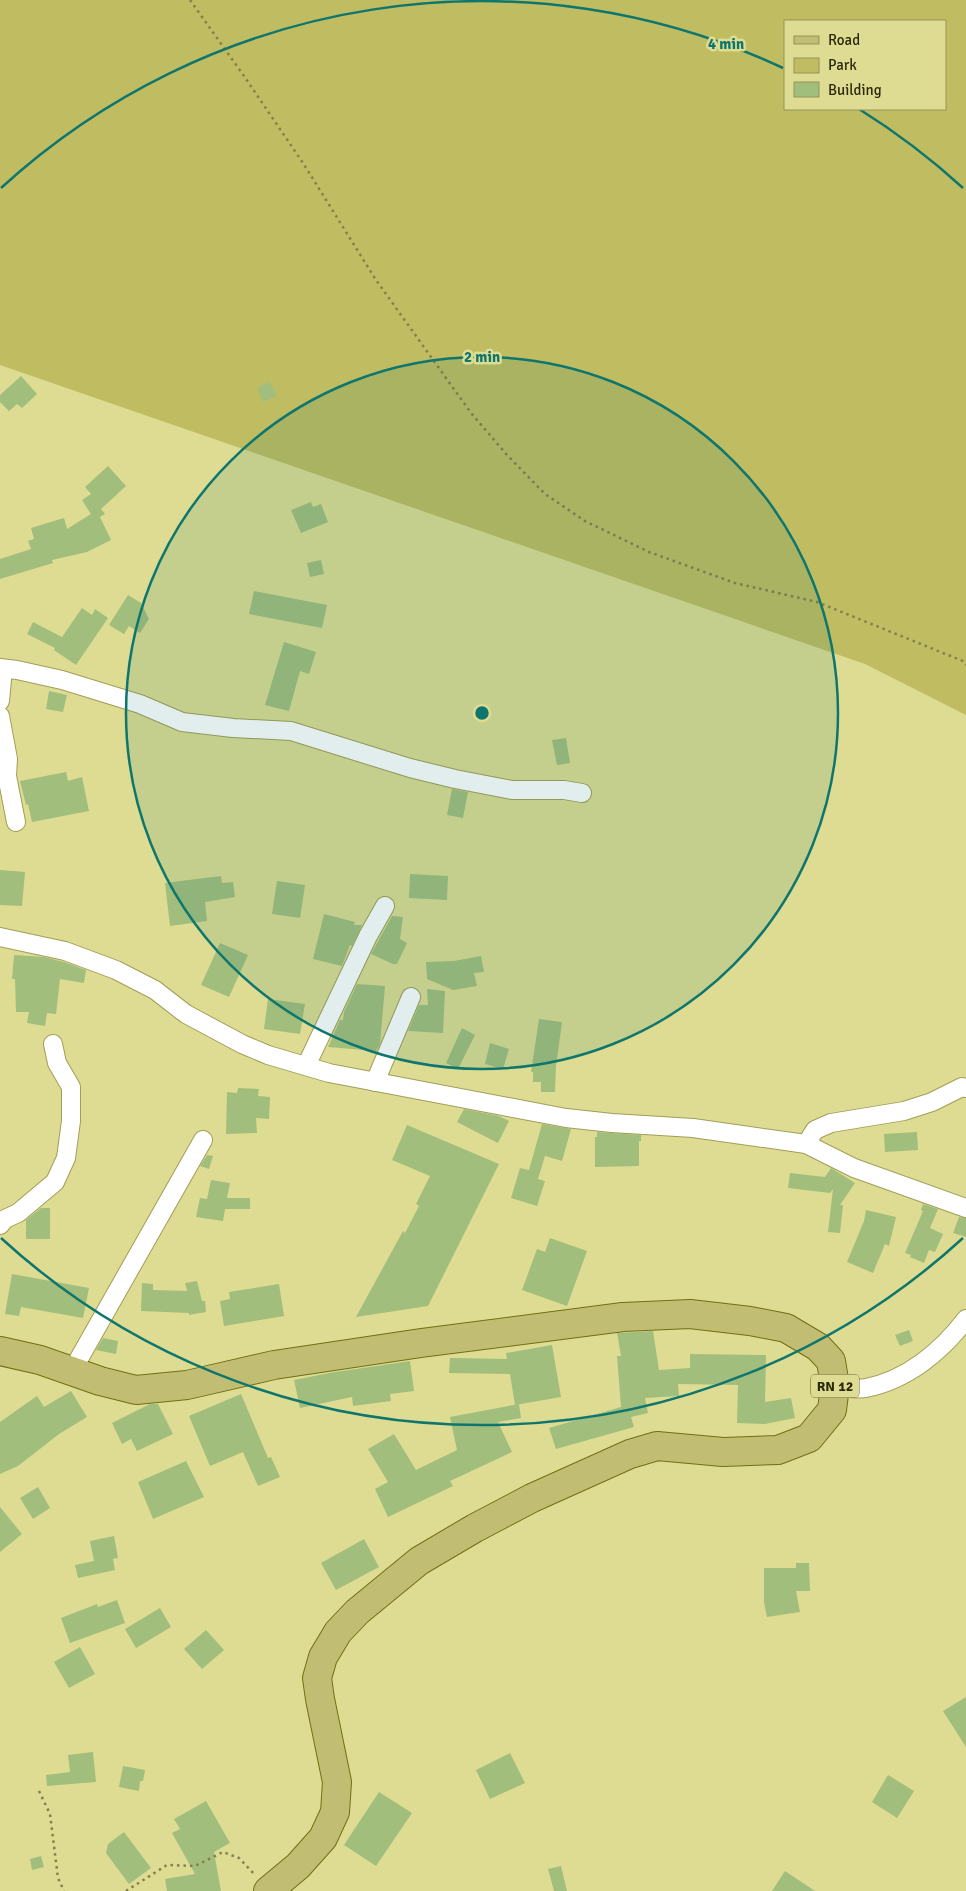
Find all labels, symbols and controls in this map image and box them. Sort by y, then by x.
legend [784,20,946,110]
text: Road [828,31,860,49]
text: 4 min [708,35,744,53]
text: Park [828,56,857,74]
text: Building [828,81,882,99]
text: 2 min [464,348,500,366]
centre of rings [473,704,491,722]
road number: RN 12 [811,1374,859,1398]

